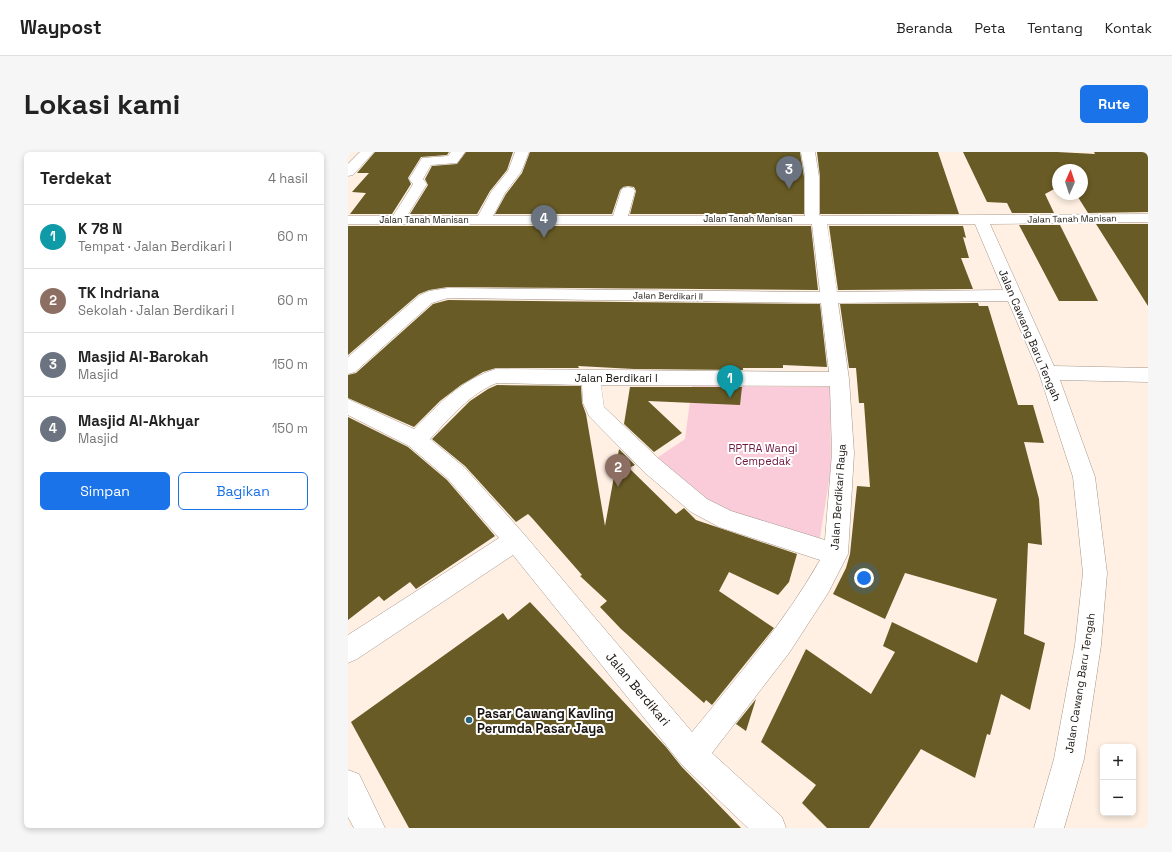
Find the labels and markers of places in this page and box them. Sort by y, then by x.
pin: 3 [776,156,802,189]
pin: 4 [531,205,557,238]
pin: 1 [717,365,743,398]
pin: 2 [605,454,631,487]
place label: Pasar Cawang Kavling Perumda Pasar Jaya [477,705,614,737]
marker: Pasar Cawang Kavling Perumda Pasar Jaya [464,715,474,725]

